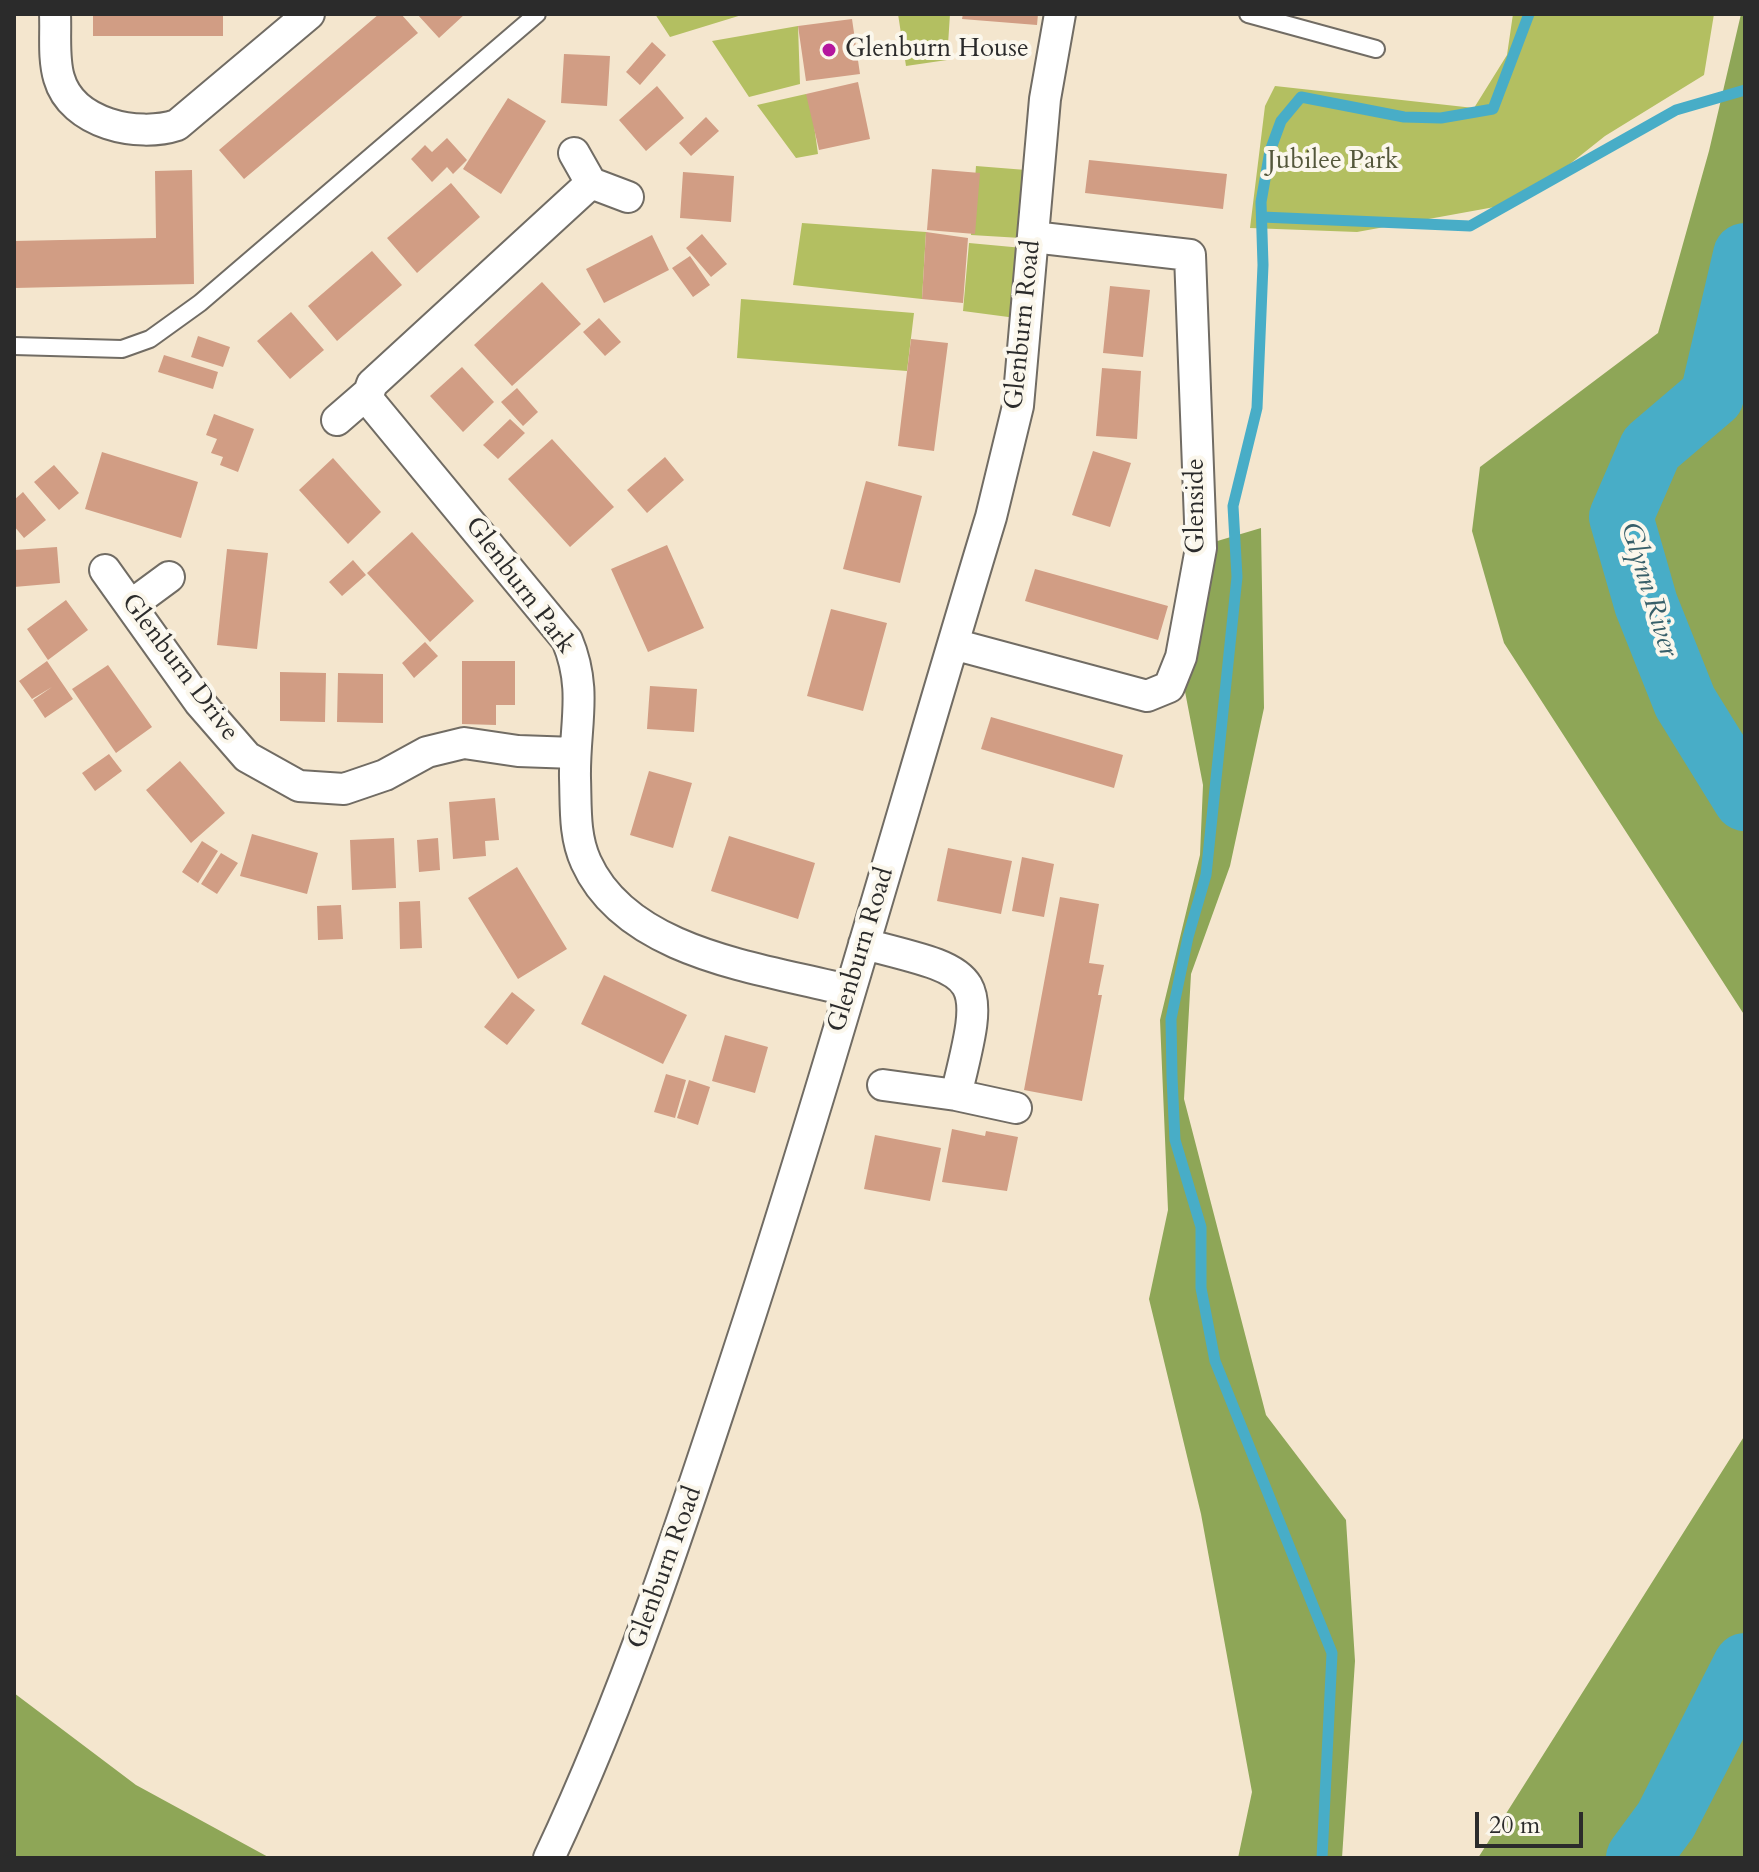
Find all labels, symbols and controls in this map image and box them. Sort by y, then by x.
place label: Glenburn House [845,34,1029,66]
marker: Glenburn House [820,41,838,59]
park label: Jubilee Park [1267,146,1399,178]
street label: Glenburn Road [1000,239,1048,411]
street label: Glenside [1181,458,1213,554]
street label: Glenburn Park [457,511,581,661]
water label: Glynn River [1612,519,1684,661]
street label: Glenburn Drive [114,588,244,748]
street label: Glenburn Road [822,864,902,1036]
street label: Glenburn Road [622,1483,710,1653]
scale bar [1479,1796,1587,1846]
text: 20 m [1489,1809,1540,1842]

